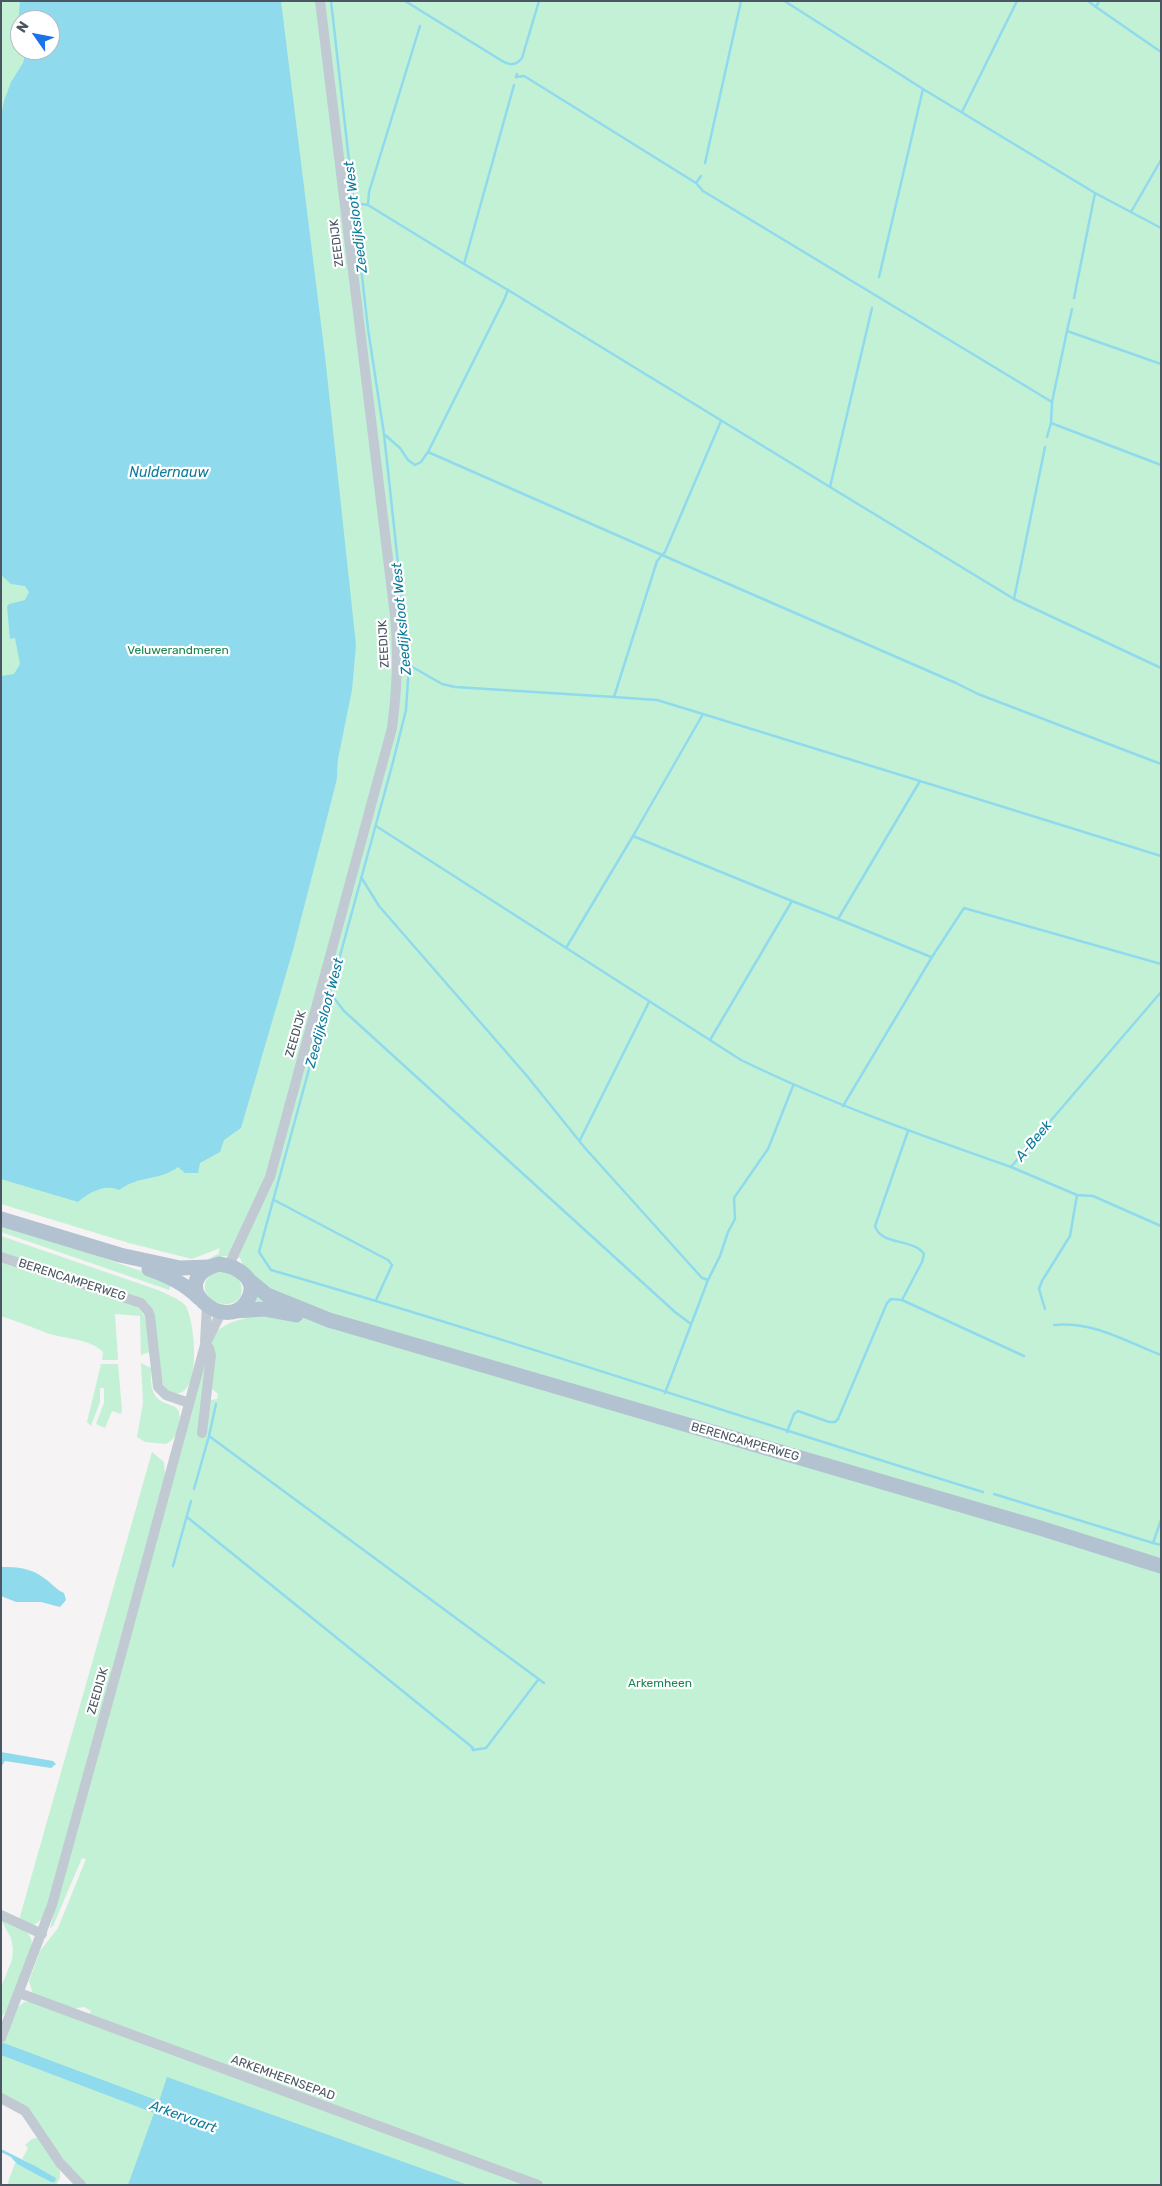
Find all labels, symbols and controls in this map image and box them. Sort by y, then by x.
north arrow [10,10,60,60]
text: N [13,18,33,36]
water label: Zeedijksloot West [341,160,371,274]
street label: ZEEDIJK [327,218,347,268]
water label: Nuldernauw [129,465,209,481]
water label: Zeedijksloot West [389,562,415,676]
street label: ZEEDIJK [376,620,392,668]
park label: Veluwerandmeren [127,644,229,658]
water label: Zeedijksloot West [302,956,348,1070]
street label: ZEEDIJK [282,1009,310,1059]
water label: A-Beek [1012,1117,1056,1165]
street label: BERENCAMPERWEG [17,1256,127,1304]
street label: BERENCAMPERWEG [689,1420,801,1464]
street label: ZEEDIJK [84,1666,112,1716]
park label: Arkemheen [628,1677,692,1691]
street label: ARKEMHEENSEPAD [229,2052,337,2104]
water label: Arkervaart [147,2097,219,2137]

